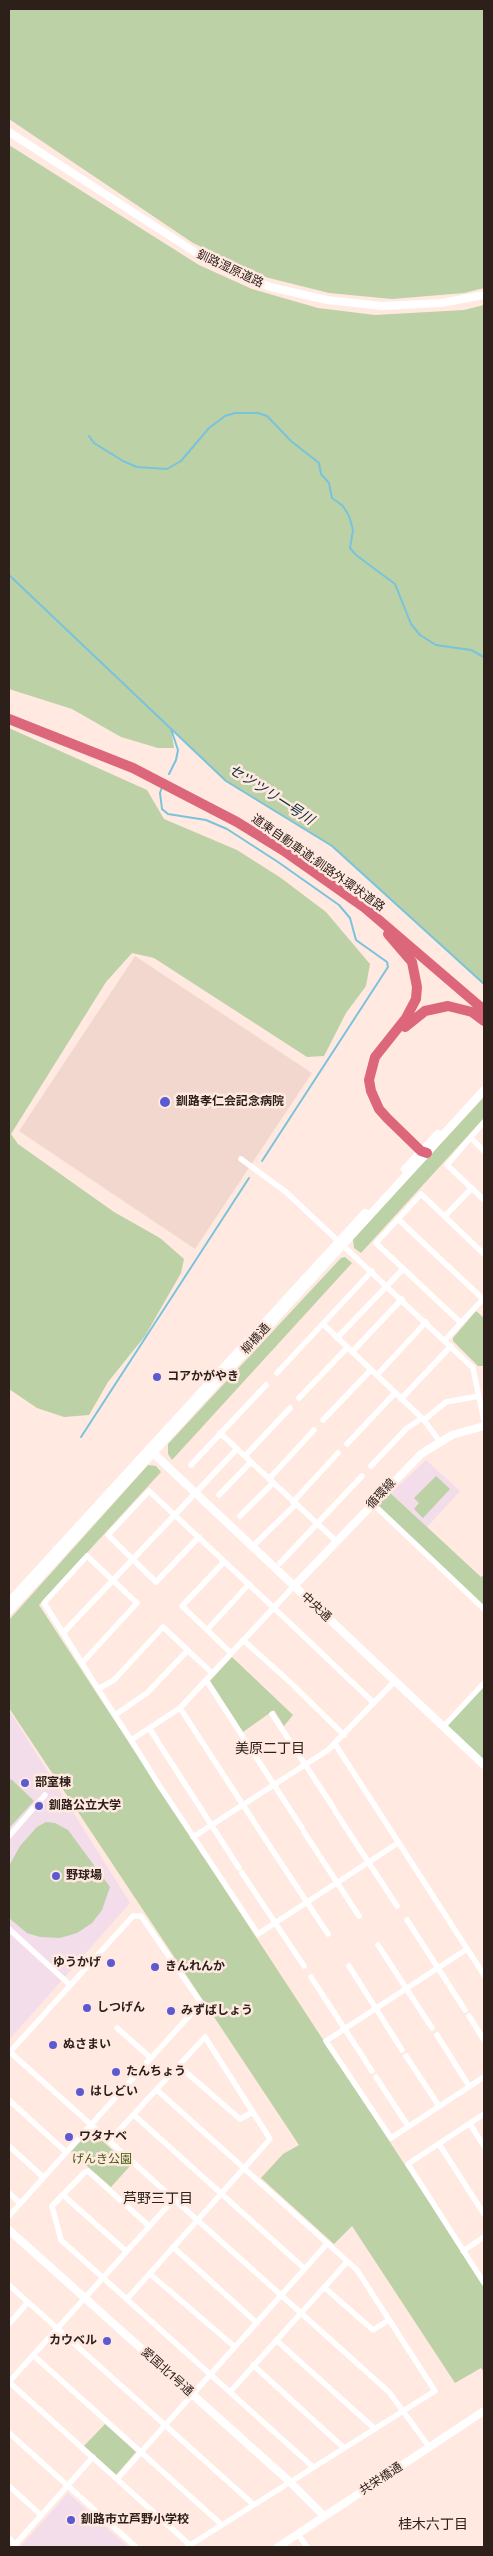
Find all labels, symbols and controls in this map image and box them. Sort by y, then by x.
street label: 釧路湿原道路 [194,247,266,291]
water label: セツツリ一号川 [225,761,317,829]
street label: 道東自動車道;釧路外環状道路 [249,811,387,915]
marker: 釧路孝仁会記念病院 [158,1095,172,1109]
place label: 釧路孝仁会記念病院 [176,1095,284,1109]
street label: 柳橋通 [239,1321,273,1357]
place label: コアかがやき [167,1370,239,1384]
marker: コアかがやき [151,1371,163,1383]
street label: 循環線 [363,1476,399,1512]
street label: 中央通 [298,1589,334,1625]
district label: 美原二丁目 [235,1741,305,1757]
place label: 部室棟 [35,1776,71,1790]
marker: 部室棟 [19,1777,31,1789]
place label: 釧路公立大学 [49,1799,121,1813]
marker: 釧路公立大学 [33,1800,45,1812]
place label: 野球場 [66,1869,102,1883]
marker: 野球場 [50,1870,62,1882]
place label: ゆうかげ [53,1956,101,1970]
marker: ゆうかげ [105,1957,117,1969]
place label: きんれんか [165,1960,225,1974]
marker: きんれんか [149,1961,161,1973]
place label: しつげん [97,2001,145,2015]
marker: しつげん [81,2002,93,2014]
place label: みずばしょう [181,2004,253,2018]
marker: みずばしょう [165,2005,177,2017]
place label: ぬさまい [63,2038,111,2052]
marker: ぬさまい [47,2039,59,2051]
place label: たんちょう [126,2065,186,2079]
marker: たんちょう [110,2066,122,2078]
place label: はしどい [90,2085,138,2099]
marker: はしどい [74,2086,86,2098]
place label: ワタナベ [79,2130,127,2144]
marker: ワタナベ [63,2131,75,2143]
park label: げんき公園 [72,2153,132,2167]
district label: 芦野三丁目 [123,2191,193,2207]
place label: カウベル [49,2334,97,2348]
marker: カウベル [101,2335,113,2347]
street label: 愛国北1号通 [138,2345,196,2399]
street label: 共栄橋通 [357,2460,405,2498]
place label: 釧路市立芦野小学校 [81,2513,189,2527]
marker: 釧路市立芦野小学校 [65,2514,77,2526]
district label: 桂木六丁目 [398,2517,468,2533]

